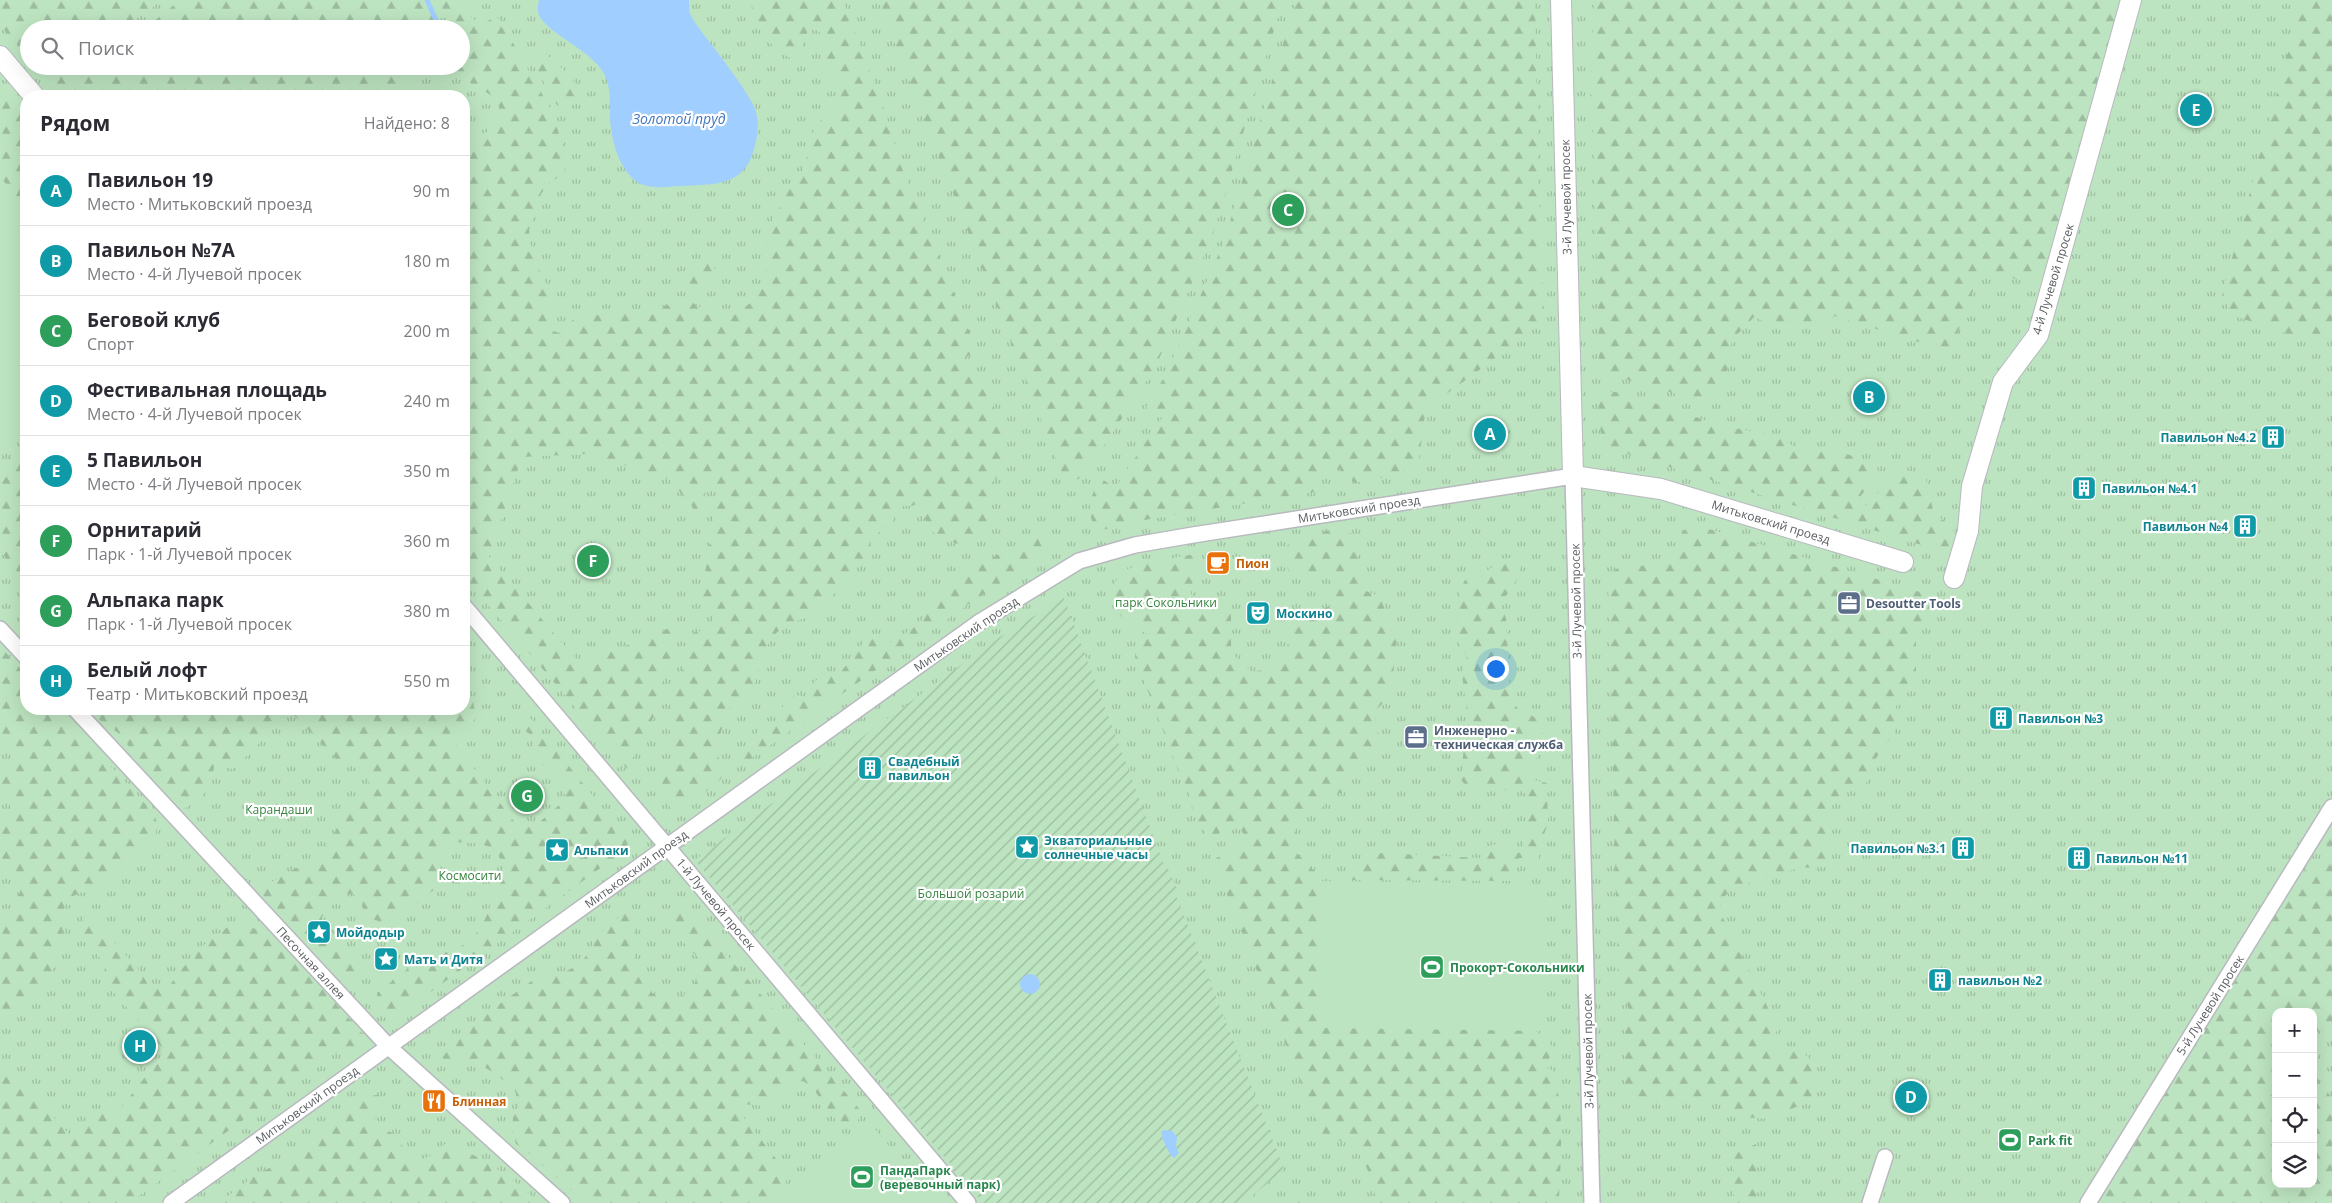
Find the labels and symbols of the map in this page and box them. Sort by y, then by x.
pin: E [2180,91,2212,129]
water label: Золотой пруд [631,109,726,128]
street label: 3-й Лучевой просек [1556,138,1576,255]
pin: C [1272,191,1304,229]
street label: 4-й Лучевой просек [2028,221,2078,337]
pin: B [1853,378,1885,416]
pin: A [1474,415,1506,453]
building icon: Павильон №4.2 [2260,424,2286,450]
place label: Павильон №4.2 [2161,429,2256,446]
building icon: Павильон №4.1 [2071,475,2097,501]
place label: Павильон №4.1 [2102,480,2197,497]
street label: Митьковский проезд [1297,491,1421,527]
street label: Митьковский проезд [1710,496,1832,548]
building icon: Павильон №4 [2232,513,2258,539]
place label: Павильон №4 [2143,518,2228,535]
pin: F [577,542,609,580]
street label: 3-й Лучевой просек [1566,542,1586,659]
cafe icon: Пион [1205,550,1231,576]
place label: Пион [1236,555,1269,572]
office icon: Desoutter Tools [1836,590,1862,616]
street label: Митьковский проезд [910,592,1022,675]
park label: парк Сокольники [1115,594,1217,611]
place label: Desoutter Tools [1866,595,1961,612]
theatre icon: Москино [1245,600,1271,626]
place label: Москино [1276,605,1332,622]
your location [1483,656,1509,682]
building icon: Павильон №3 [1988,705,2014,731]
place label: Павильон №3 [2018,710,2103,727]
place label: Инженерно - техническая служба [1434,722,1563,753]
office icon: Инженерно - техническая служба [1403,724,1429,750]
place label: Свадебный павильон [888,753,960,784]
building icon: Свадебный павильон [857,755,883,781]
pin: G [511,777,543,815]
park label: Карандаши [245,801,313,818]
street label: Митьковский проезд [581,826,691,912]
place label: Экваториальные солнечные часы [1044,832,1152,863]
place icon: Экваториальные солнечные часы [1014,834,1040,860]
building icon: Павильон №3.1 [1950,835,1976,861]
place icon: Альпаки [544,837,570,863]
place label: Павильон №3.1 [1851,840,1946,857]
place label: Альпаки [574,842,629,859]
building icon: Павильон №11 [2066,845,2092,871]
place label: Павильон №11 [2096,850,2188,867]
street label: 1-й Лучевой просек [672,854,760,954]
park label: Космосити [439,867,501,884]
park label: Большой розарий [918,885,1024,902]
place icon: Мойдодыр [306,919,332,945]
street label: Песочная аллея [273,923,349,1003]
place label: Мойдодыр [336,924,405,941]
place icon: Мать и Дитя [373,946,399,972]
place label: Мать и Дитя [404,951,483,968]
street label: 5-й Лучевой просек [2172,951,2248,1058]
sports icon: Прокорт-Сокольники [1419,954,1445,980]
place label: Прокорт-Сокольники [1450,959,1585,976]
building icon: павильон №2 [1927,967,1953,993]
place label: павильон №2 [1958,972,2042,989]
street label: 3-й Лучевой просек [1578,992,1598,1109]
pin: H [124,1027,156,1065]
street label: Митьковский проезд [252,1062,362,1148]
pin: D [1895,1078,1927,1116]
restaurant icon: Блинная [421,1088,447,1114]
place label: Блинная [452,1093,506,1110]
sports icon: Park fit [1997,1127,2023,1153]
place label: Park fit [2028,1132,2072,1149]
place label: ПандаПарк (веревочный парк) [880,1162,1000,1193]
sports icon: ПандаПарк (веревочный парк) [849,1164,875,1190]

